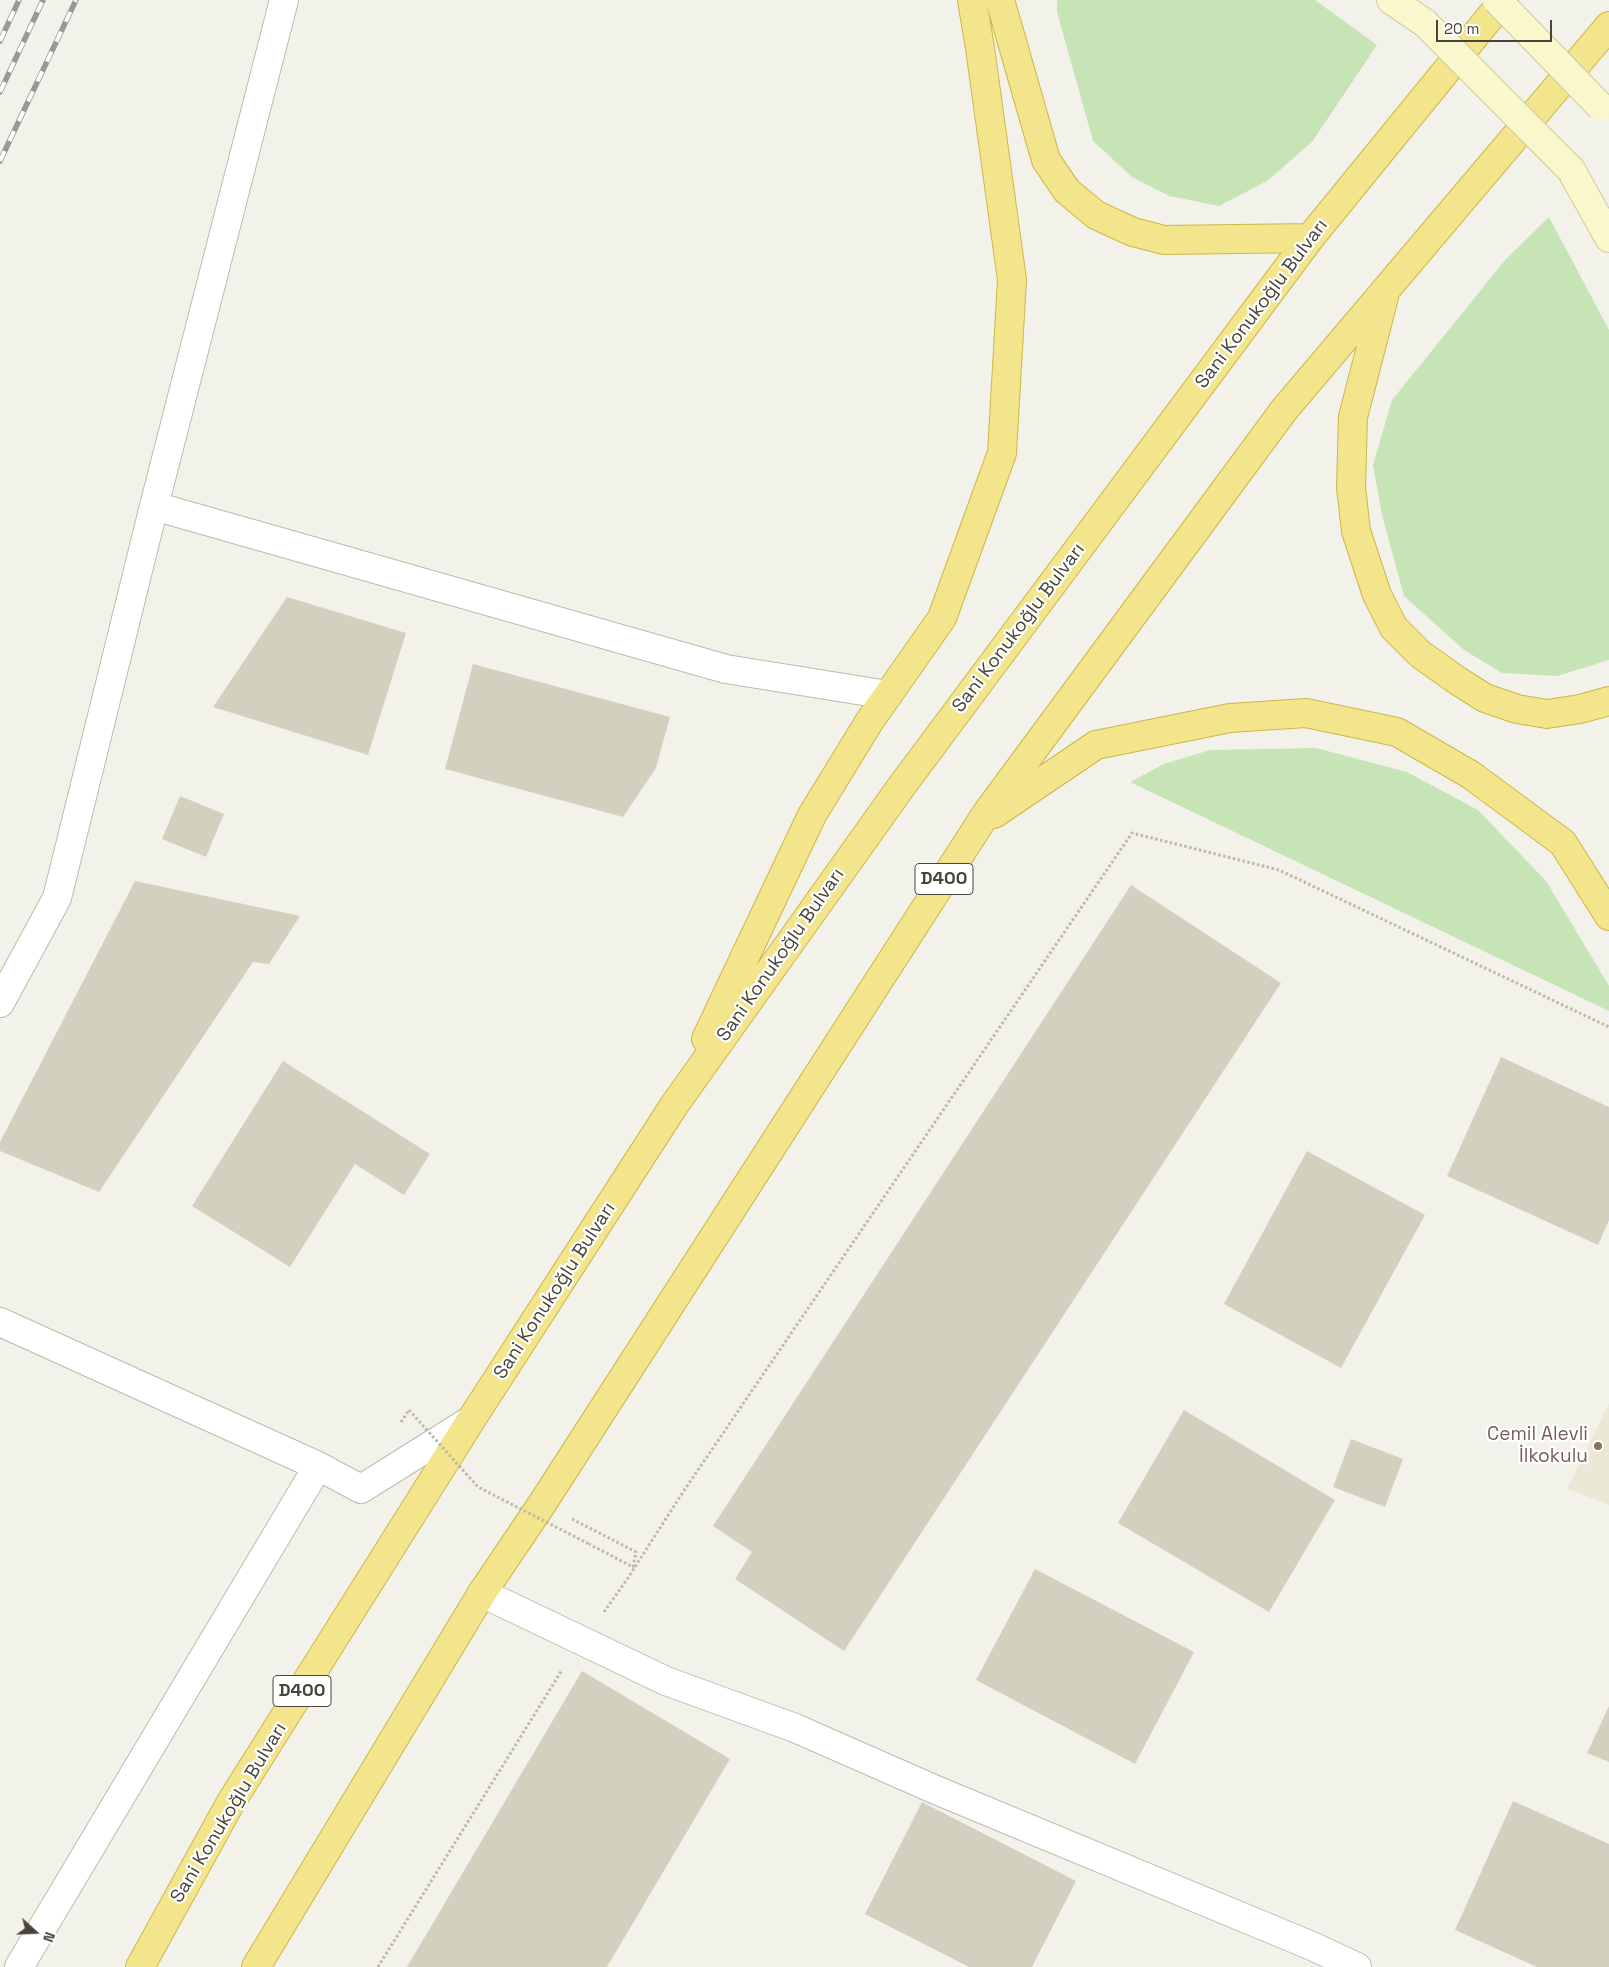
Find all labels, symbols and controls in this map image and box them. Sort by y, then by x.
scale bar [1439,10,1555,42]
text: 20 m [1444,19,1479,38]
street label: Sani Konukoğlu Bulvarı [1191,215,1333,393]
street label: Sani Konukoğlu Bulvarı [948,539,1090,717]
street label: Sani Konukoğlu Bulvarı [713,864,849,1046]
road number: D400 [915,864,973,894]
street label: Sani Konukoğlu Bulvarı [489,1198,621,1384]
place label: Cemil Alevli İlkokulu [1487,1424,1588,1468]
marker: Cemil Alevli İlkokulu [1592,1440,1604,1452]
road number: D400 [273,1675,331,1706]
street label: Sani Konukoğlu Bulvarı [166,1719,292,1907]
north arrow [10,1907,60,1957]
text: N [39,1930,59,1945]

